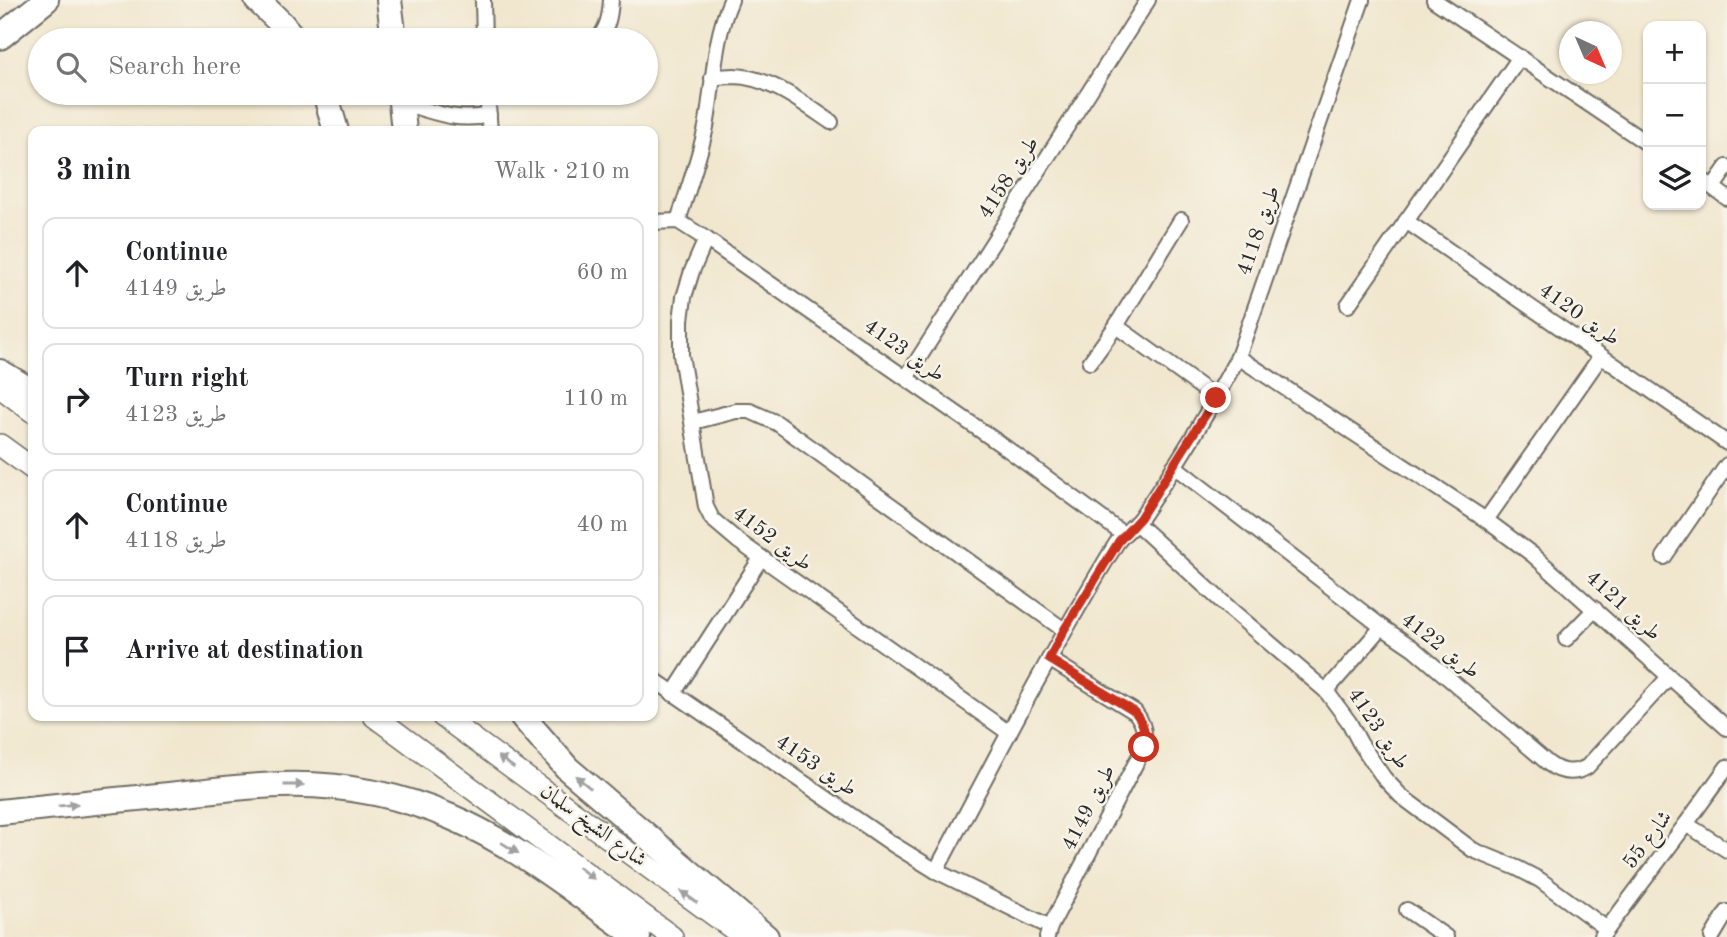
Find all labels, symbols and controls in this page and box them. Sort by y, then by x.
north arrow [1559,21,1622,84]
map controls [1643,21,1706,210]
button: + [1643,21,1706,84]
search box [28,28,658,105]
icon: search [52,48,90,86]
text: Search here [108,54,241,80]
button: − [1643,84,1706,147]
street label: طريق 4158 [975,133,1044,223]
button: layers [1643,147,1706,210]
text: 3 min [56,156,131,186]
text: Walk · 210 m [494,160,630,183]
street label: طريق 4118 [1234,184,1285,279]
text: Continue [125,240,228,266]
icon: ahead [58,254,96,292]
text: 60 m [577,261,628,284]
text: طريق 4149 [125,277,227,300]
street label: طريق 4120 [1534,280,1623,351]
street label: طريق 4123 [859,316,948,387]
text: Turn right [125,366,248,392]
icon: right [58,380,96,418]
route end [1200,382,1231,413]
text: 110 m [563,387,628,410]
text: طريق 4123 [125,403,227,426]
text: Continue [125,492,228,518]
street label: طريق 4152 [728,503,815,576]
icon: ahead [58,506,96,544]
text: 40 m [577,513,628,536]
text: طريق 4118 [125,529,227,552]
street label: طريق 4121 [1581,567,1665,646]
street label: طريق 4122 [1396,609,1483,684]
icon: arrive [58,632,96,670]
text: Arrive at destination [125,638,364,664]
street label: طريق 4123 [1342,685,1413,774]
street label: طريق 4153 [771,731,860,802]
route start [1128,731,1159,762]
one-way arrow [497,755,515,770]
street label: طريق 4149 [1059,762,1120,855]
one-way arrow [574,774,592,790]
one-way arrow [284,779,306,791]
street label: شارع الشيخ سلمان [532,781,650,877]
one-way arrow [57,799,79,810]
street label: شارع 55 [1620,807,1681,877]
one-way arrow [500,842,519,855]
one-way arrow [577,866,595,881]
one-way arrow [680,890,698,904]

